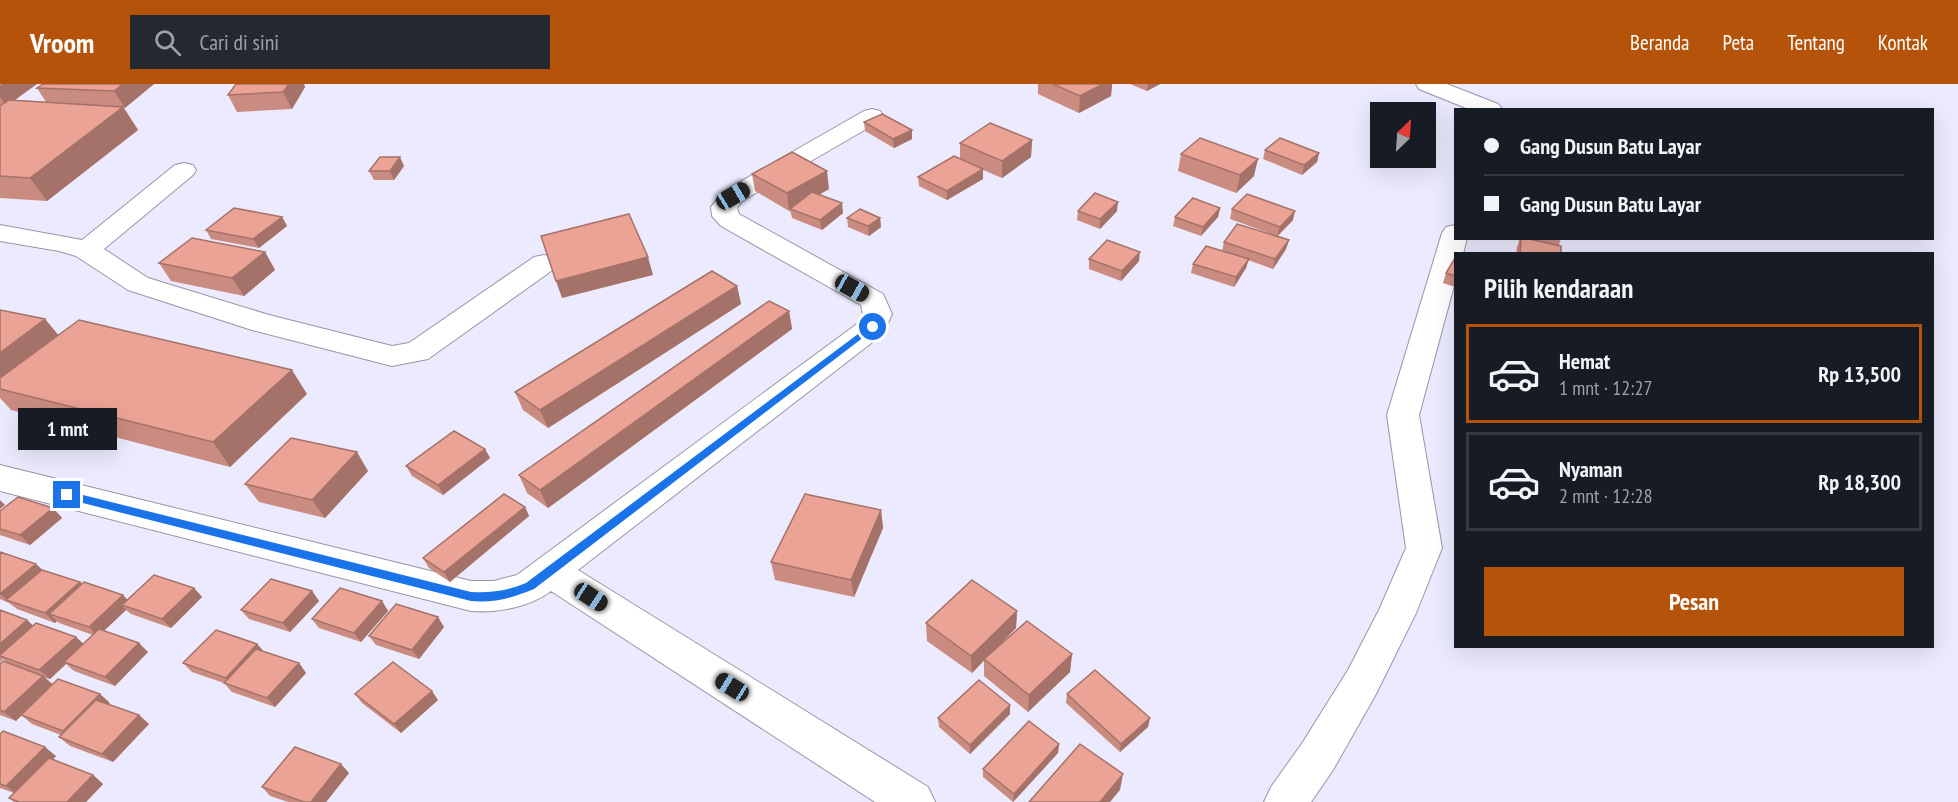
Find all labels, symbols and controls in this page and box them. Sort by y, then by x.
search box [130,15,550,69]
text: Vroom [30,24,94,61]
icon: search [151,26,184,59]
text: Cari di sini [199,28,279,56]
text: Beranda [1630,29,1690,56]
text: Peta [1723,29,1754,56]
text: Tentang [1787,29,1845,56]
text: Kontak [1878,29,1928,56]
north arrow [1370,102,1436,168]
map controls [1370,102,1436,168]
text: Gang Dusun Batu Layar [1520,132,1701,160]
car [713,179,753,213]
text: Gang Dusun Batu Layar [1520,190,1701,218]
car [832,271,872,305]
text: Pilih kendaraan [1484,271,1633,305]
route start [859,313,886,340]
icon: car [1487,347,1541,401]
text: Hemat [1559,347,1610,375]
text: Rp 13,500 [1818,360,1901,388]
text: 1 mnt · 12:27 [1559,375,1652,401]
callout: 1 mnt [17,408,116,450]
text: 1 mnt [47,416,88,442]
icon: car [1487,455,1541,509]
text: Nyaman [1559,455,1622,483]
text: Rp 18,300 [1818,468,1901,496]
route end [53,481,80,508]
text: 2 mnt · 12:28 [1559,483,1652,509]
button: Pesan [1484,567,1904,636]
car [571,580,611,614]
car [712,670,752,704]

